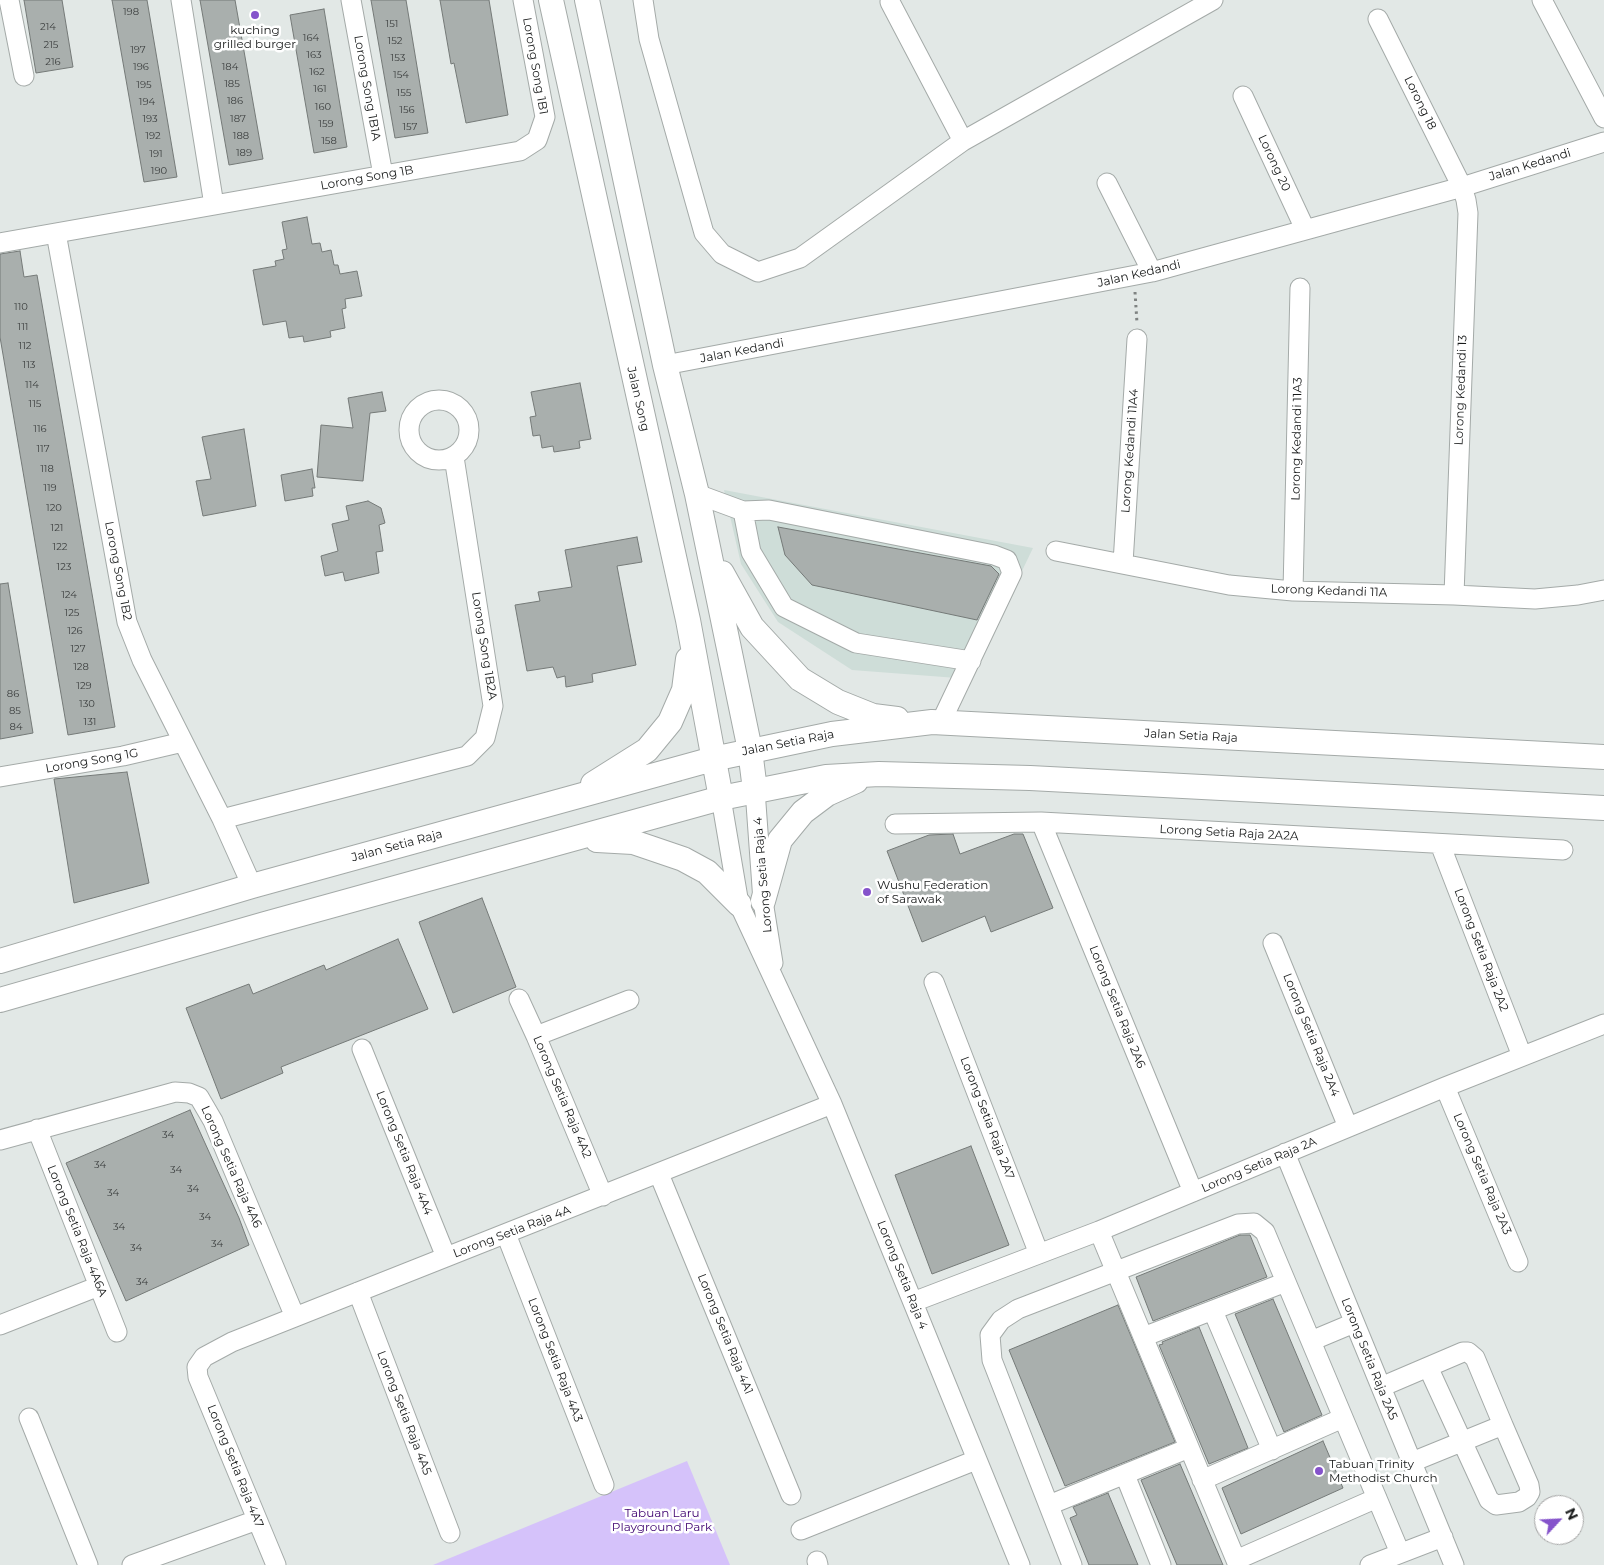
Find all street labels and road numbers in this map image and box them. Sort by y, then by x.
street label: Lorong Song 1B1 [519,16,551,116]
street label: Lorong Song 1B1A [351,34,383,142]
street label: Lorong 18 [1401,74,1439,132]
street label: Lorong 20 [1255,132,1293,194]
street label: Jalan Kedandi [1487,146,1573,184]
street label: Lorong Song 1B [320,163,414,193]
street label: Jalan Kedandi [1096,257,1182,291]
street label: Lorong Kedandi 13 [1452,334,1470,446]
street label: Jalan Kedandi [699,336,785,366]
street label: Jalan Song [624,365,652,433]
street label: Lorong Kedandi 11A3 [1289,377,1305,501]
street label: Lorong Kedandi 11A4 [1118,388,1142,514]
street label: Lorong Song 1B2 [101,520,135,622]
street label: Lorong Kedandi 11A [1270,582,1388,600]
street label: Lorong Song 1B2A [468,591,500,701]
street label: Jalan Setia Raja [1144,726,1238,746]
street label: Jalan Setia Raja [741,727,835,759]
street label: Lorong Song 1G [44,746,140,776]
street label: Lorong Setia Raja 4 [751,816,775,934]
street label: Lorong Setia Raja 2A2A [1159,822,1299,844]
street label: Jalan Setia Raja [350,827,444,865]
street label: Lorong Setia Raja 2A2 [1451,886,1511,1014]
street label: Lorong Setia Raja 2A6 [1086,944,1148,1070]
street label: Lorong Setia Raja 2A4 [1280,971,1342,1099]
street label: Lorong Setia Raja 4A2 [530,1034,594,1160]
street label: Lorong Setia Raja 2A7 [957,1055,1017,1181]
street label: Lorong Setia Raja 4A4 [372,1089,436,1217]
street label: Lorong Setia Raja 4A6 [198,1104,264,1230]
street label: Lorong Setia Raja 2A3 [1450,1111,1514,1237]
street label: Lorong Setia Raja 2A [1199,1134,1319,1196]
street label: Lorong Setia Raja 4A6A [44,1163,110,1299]
street label: Lorong Setia Raja 4A [451,1203,573,1261]
street label: Lorong Setia Raja 4 [874,1218,930,1332]
street label: Lorong Setia Raja 4A1 [694,1272,756,1396]
street label: Lorong Setia Raja 4A3 [525,1296,585,1424]
street label: Lorong Setia Raja 2A5 [1338,1296,1400,1422]
street label: Lorong Setia Raja 4A5 [374,1349,434,1477]
street label: Lorong Setia Raja 4A7 [204,1402,266,1530]

